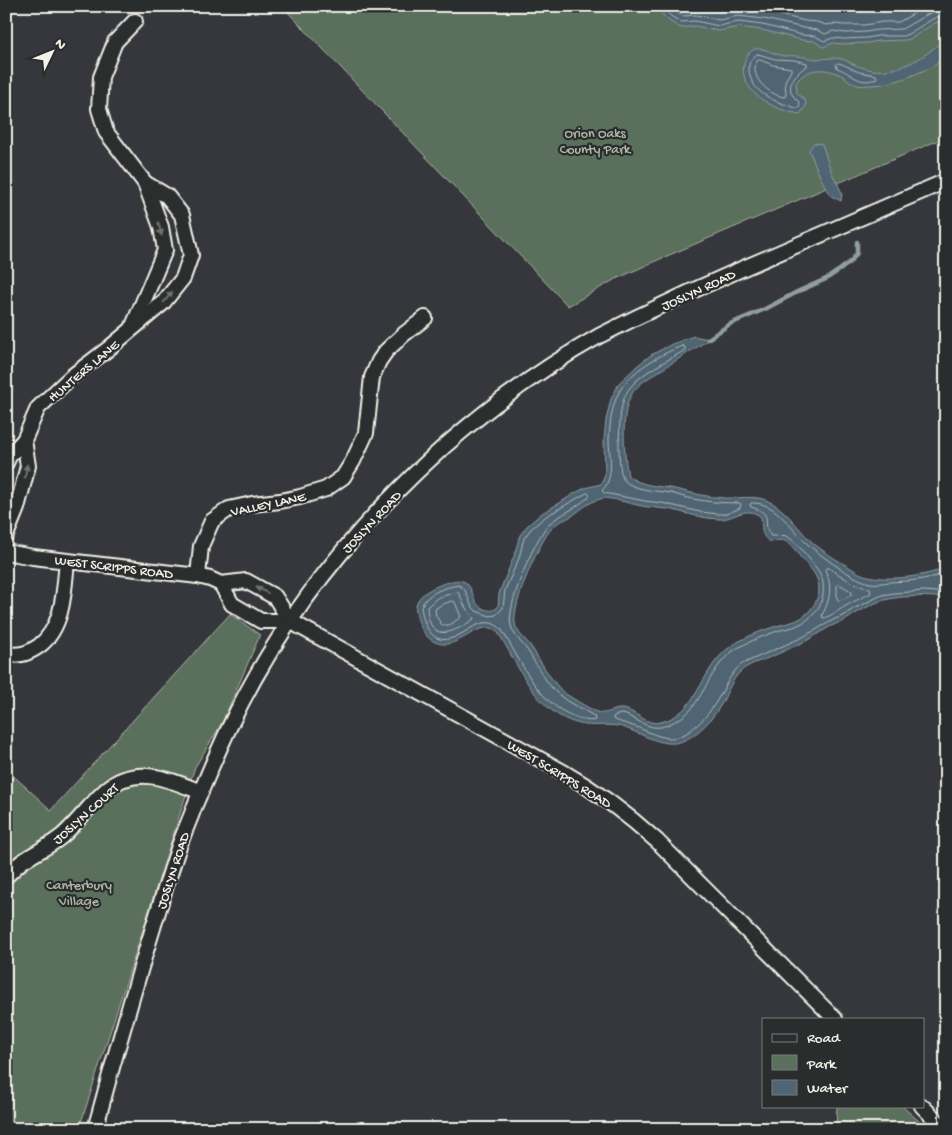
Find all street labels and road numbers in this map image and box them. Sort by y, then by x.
street label: JOSLYN ROAD [659,266,739,316]
street label: HUNTERS LANE [46,336,125,407]
street label: JOSLYN ROAD [339,487,407,558]
street label: VALLEY LANE [229,489,309,522]
street label: WEST SCRIPPS ROAD [54,553,175,584]
street label: WEST SCRIPPS ROAD [503,737,615,814]
street label: JOSLYN COURT [50,780,124,849]
street label: JOSLYN ROAD [154,829,195,911]

